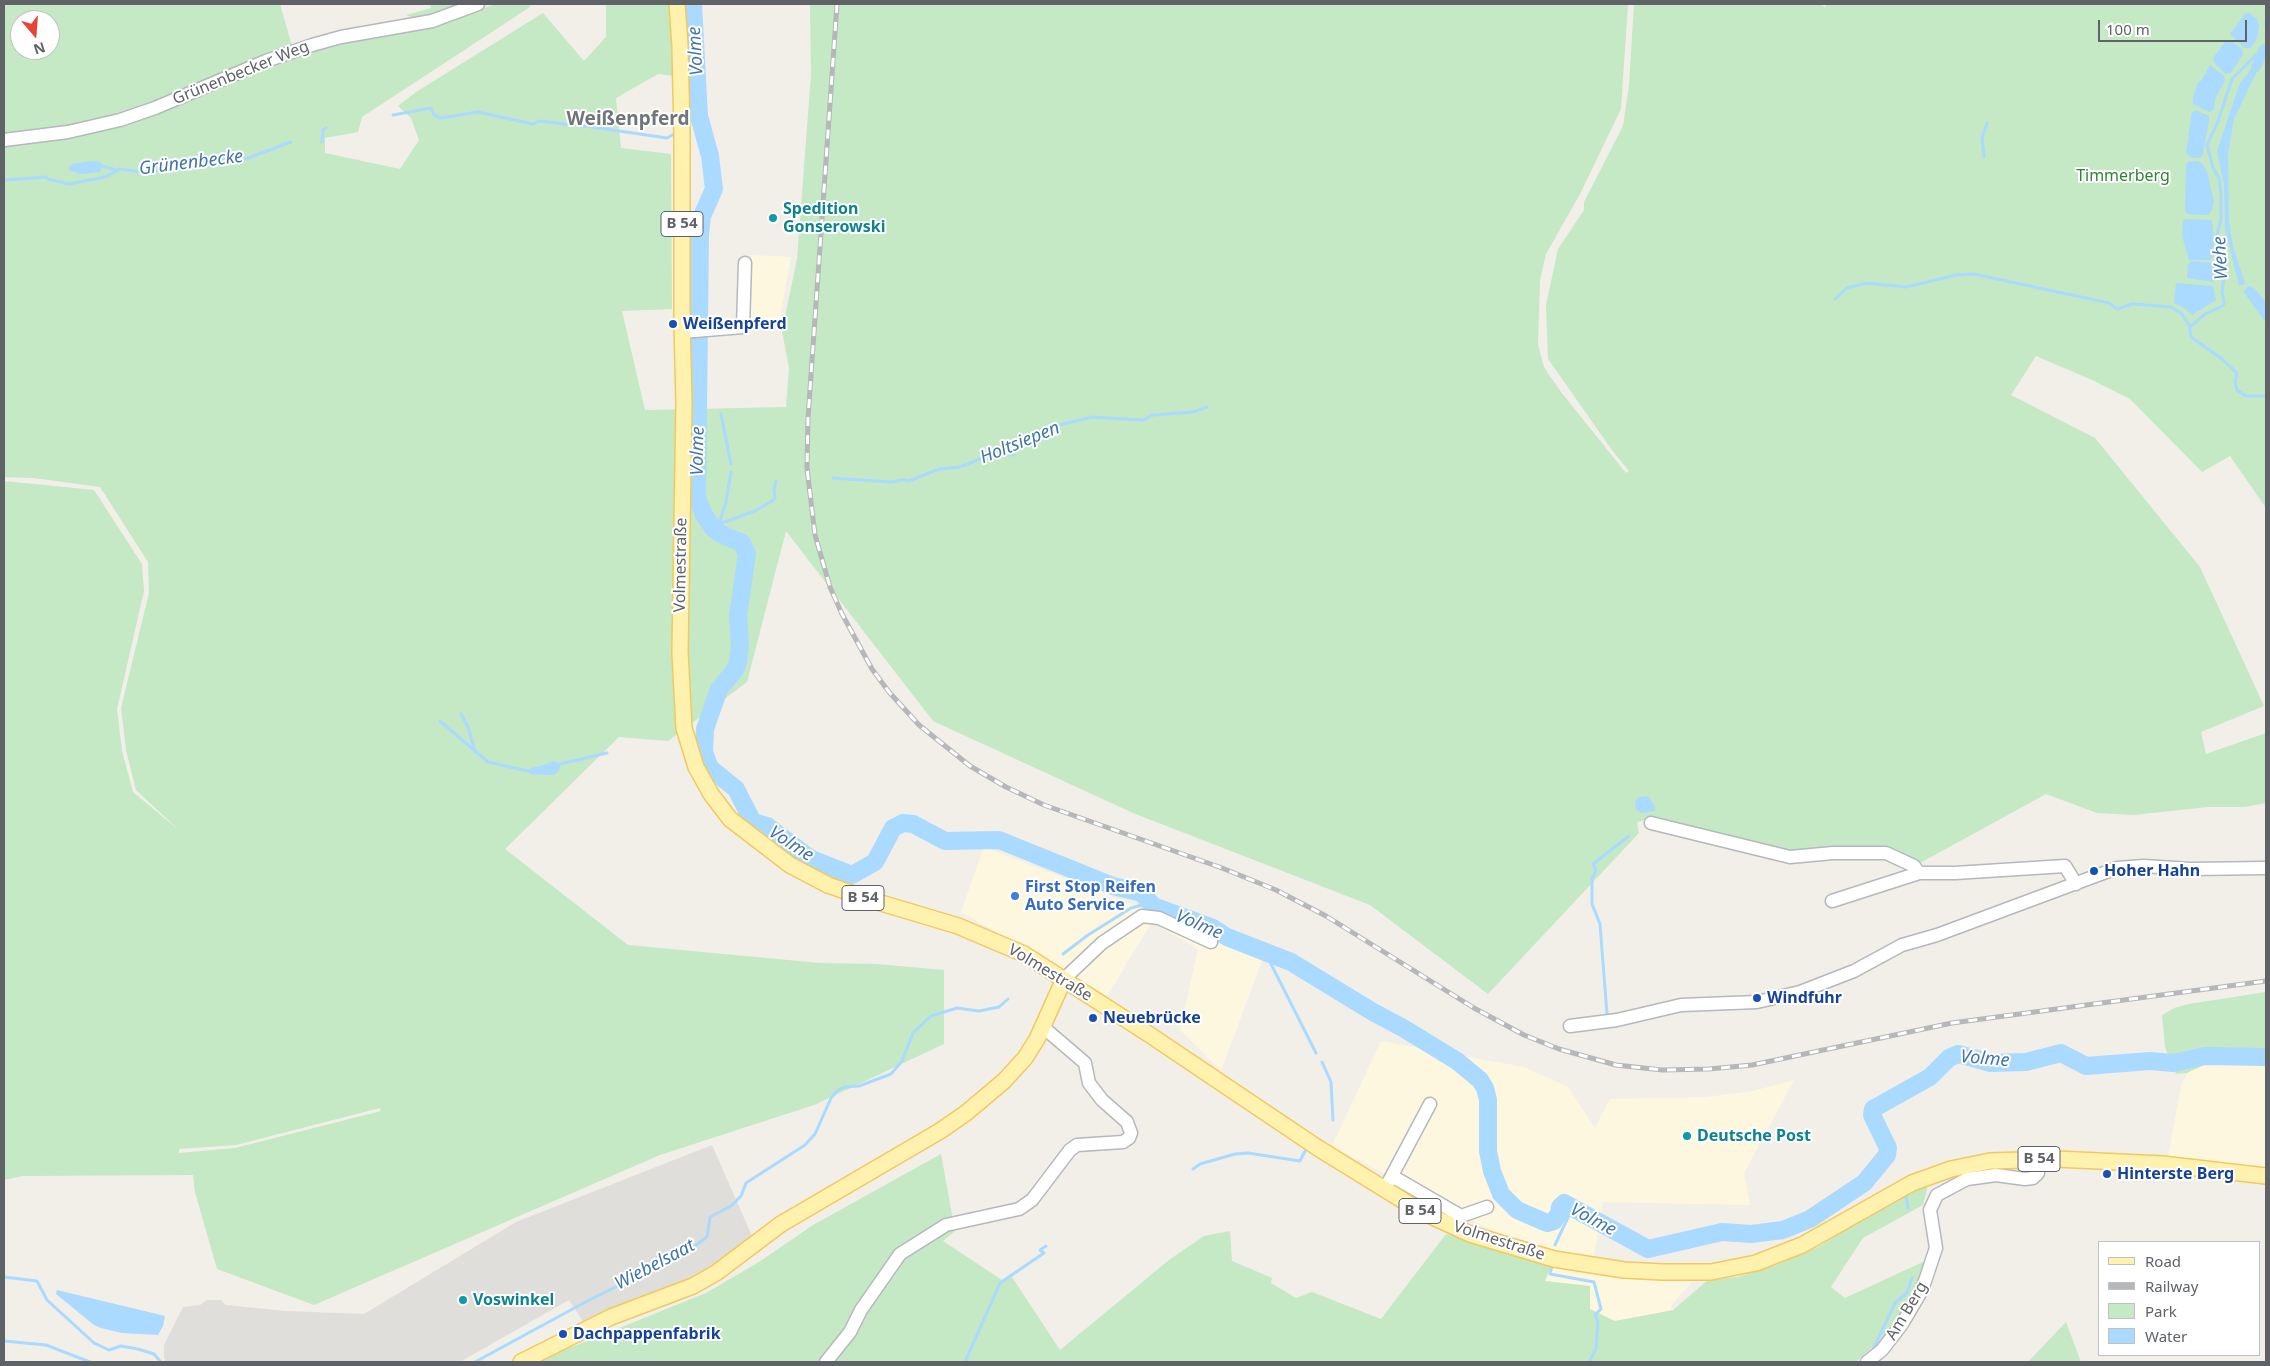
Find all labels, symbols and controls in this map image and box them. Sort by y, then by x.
north arrow [10,10,60,60]
scale bar [2100,10,2249,42]
text: 100 m [2106,19,2150,39]
water label: Volme [684,26,708,76]
street label: Grünenbecker Weg [170,37,312,109]
text: N [31,38,48,60]
district label: Weißenpferd [567,109,689,131]
water label: Grünenbecke [138,146,244,180]
park label: Timmerberg [2076,166,2170,186]
place label: Spedition Gonserowski [783,199,886,237]
road number: B 54 [661,212,703,236]
marker: Spedition Gonserowski [767,212,779,224]
water label: Wehe [2209,236,2233,280]
place label: Weißenpferd [683,314,787,334]
marker: Weißenpferd [667,318,679,330]
water label: Holtsiepen [977,417,1063,469]
water label: Volme [687,426,709,476]
street label: Volmestraße [671,517,691,613]
water label: Volme [765,822,817,866]
place label: Hoher Hahn [2104,861,2200,881]
marker: Hoher Hahn [2088,865,2100,877]
place label: First Stop Reifen Auto Service [1025,877,1156,915]
road number: B 54 [842,886,884,910]
marker: First Stop Reifen Auto Service [1009,890,1021,902]
water label: Volme [1172,905,1226,945]
street label: Volmestraße [1004,940,1096,1006]
place label: Windfuhr [1767,988,1842,1008]
marker: Windfuhr [1751,992,1763,1004]
place label: Neuebrücke [1103,1008,1201,1028]
marker: Neuebrücke [1087,1012,1099,1024]
water label: Volme [1960,1046,2010,1072]
place label: Deutsche Post [1697,1126,1811,1146]
marker: Deutsche Post [1681,1130,1693,1142]
road number: B 54 [2018,1146,2060,1172]
place label: Hinterste Berg [2117,1164,2234,1184]
marker: Hinterste Berg [2101,1168,2113,1180]
road number: B 54 [1399,1198,1441,1224]
water label: Volme [1566,1199,1620,1241]
street label: Volmestraße [1451,1217,1547,1265]
water label: Wiebelsaat [611,1235,699,1295]
legend [2098,1241,2260,1356]
text: Road [2145,1251,2181,1271]
text: Railway [2145,1276,2198,1296]
street label: Am Berg [1882,1278,1932,1344]
place label: Voswinkel [473,1290,554,1310]
marker: Voswinkel [457,1294,469,1306]
text: Park [2145,1301,2177,1321]
place label: Dachpappenfabrik [573,1324,721,1344]
text: Water [2145,1326,2187,1346]
marker: Dachpappenfabrik [557,1328,569,1340]

